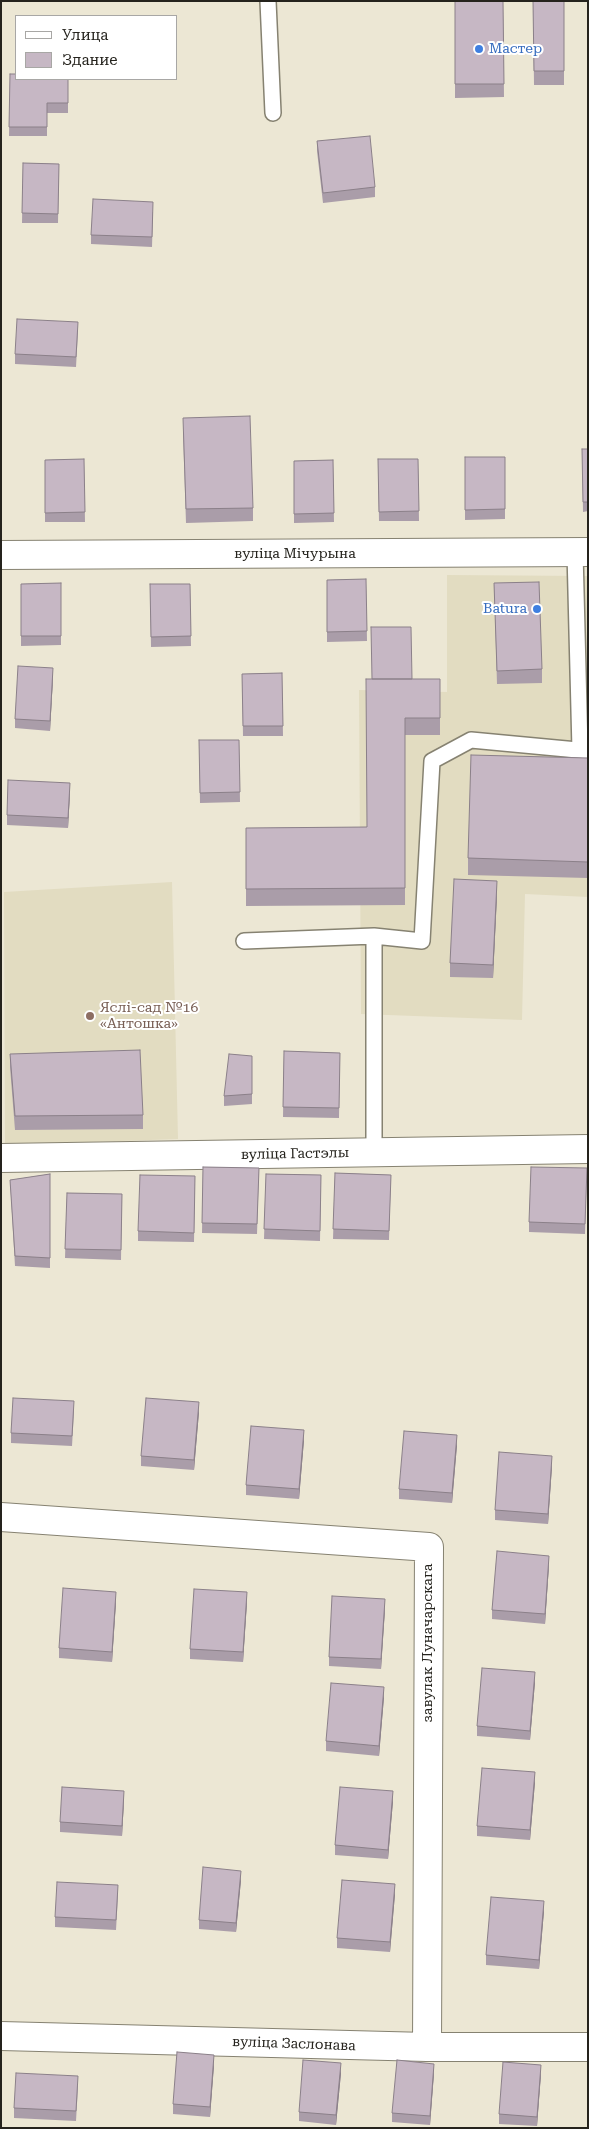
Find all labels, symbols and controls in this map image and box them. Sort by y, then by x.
legend [15,15,178,80]
text: Улица [62,26,108,44]
place label: Мастер [489,41,542,57]
marker: Мастер [473,43,485,55]
text: Здание [62,51,118,69]
street label: вуліца Мічурына [234,546,356,562]
place label: Batura [483,601,527,617]
marker: Batura [531,603,543,615]
place label: Яслі-сад №16 «Антошка» [100,1000,198,1032]
marker: Яслі-сад №16 «Антошка» [84,1010,96,1022]
street label: вуліца Гастэлы [241,1145,349,1163]
street label: завулак Луначарскага [420,1564,436,1722]
street label: вуліца Заслонава [232,2033,356,2055]

